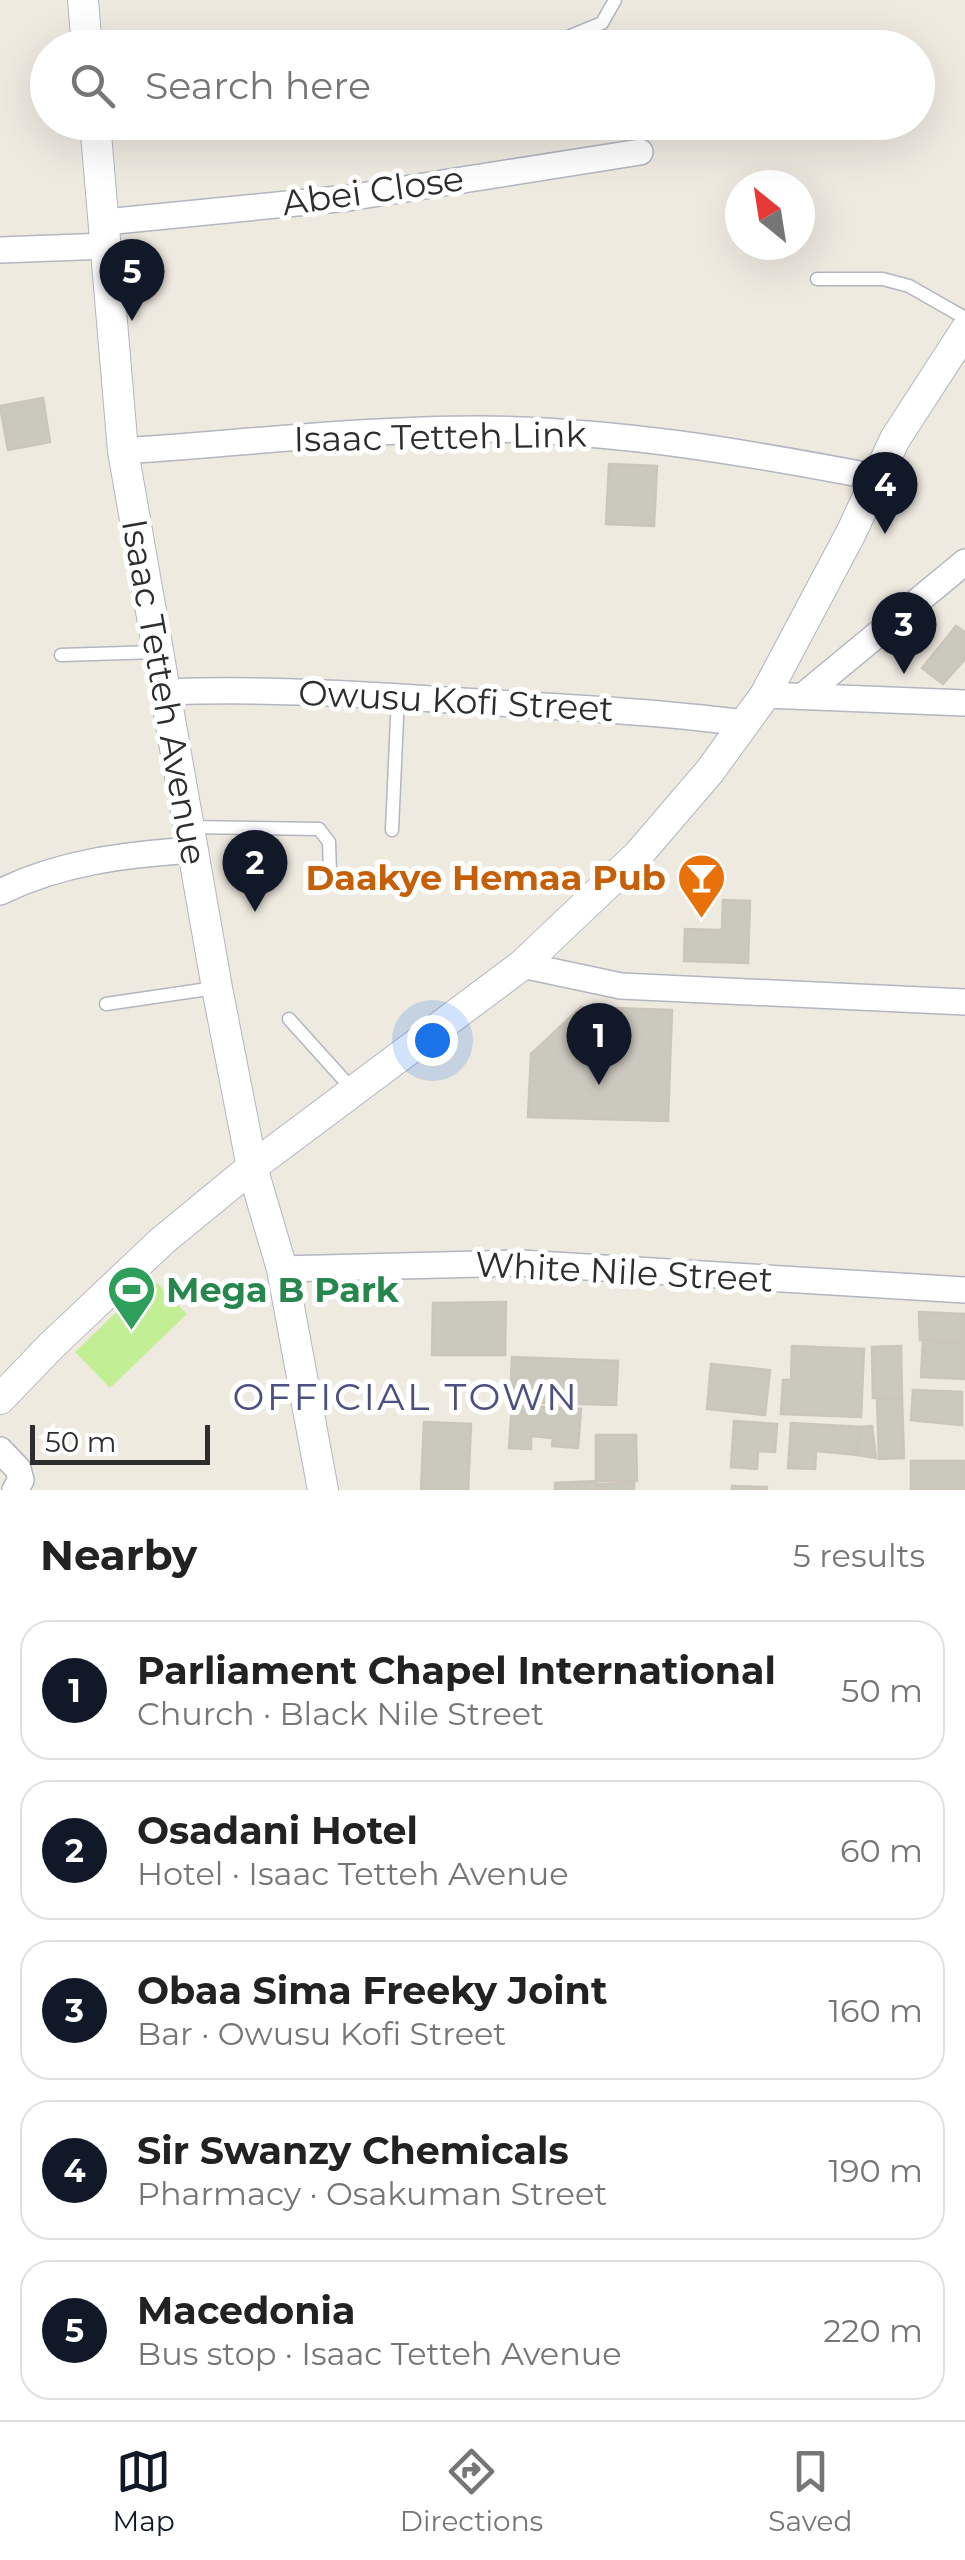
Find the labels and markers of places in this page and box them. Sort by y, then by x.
pin: 5 [100,238,164,321]
pin: 4 [852,452,918,534]
pin: 3 [872,592,936,674]
pin: 2 [222,830,288,912]
bar icon: Daakye Hemaa Pub [675,852,727,920]
place label: Daakye Hemaa Pub [305,856,666,899]
pin: 1 [566,1002,632,1085]
sports icon: Mega B Park [105,1264,157,1332]
place label: Mega B Park [166,1268,400,1311]

